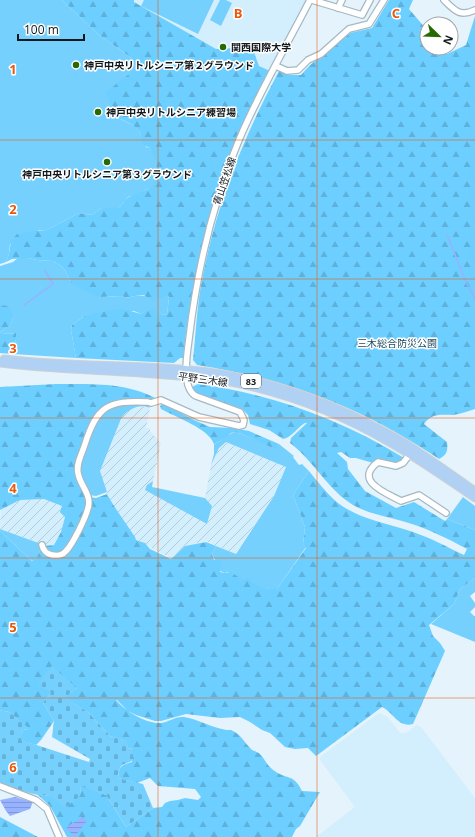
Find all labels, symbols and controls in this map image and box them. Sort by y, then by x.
text: B [234,4,243,22]
text: C [392,4,400,22]
scale bar [18,16,84,42]
north arrow [419,16,459,56]
text: 100 m [24,21,59,38]
text: N [440,33,457,47]
place label: 関西国際大学 [231,40,291,54]
marker: 関西国際大学 [218,42,228,52]
place label: 神戸中央リトルシニア第２グラウンド [84,58,254,72]
text: 1 [9,60,17,78]
marker: 神戸中央リトルシニア第２グラウンド [71,60,81,70]
place label: 神戸中央リトルシニア練習場 [106,105,236,119]
marker: 神戸中央リトルシニア練習場 [93,107,103,117]
street label: 青山笠松線 [209,155,239,207]
marker: 神戸中央リトルシニア第３グラウンド [102,157,112,167]
place label: 神戸中央リトルシニア第３グラウンド [22,167,192,181]
text: 2 [9,200,17,218]
park label: 三木総合防災公園 [357,336,437,350]
text: 3 [9,339,17,357]
street label: 平野三木線 [177,369,229,389]
road number: 83 [241,374,261,388]
text: 4 [9,479,17,497]
text: 5 [9,618,17,636]
text: 6 [9,758,17,776]

